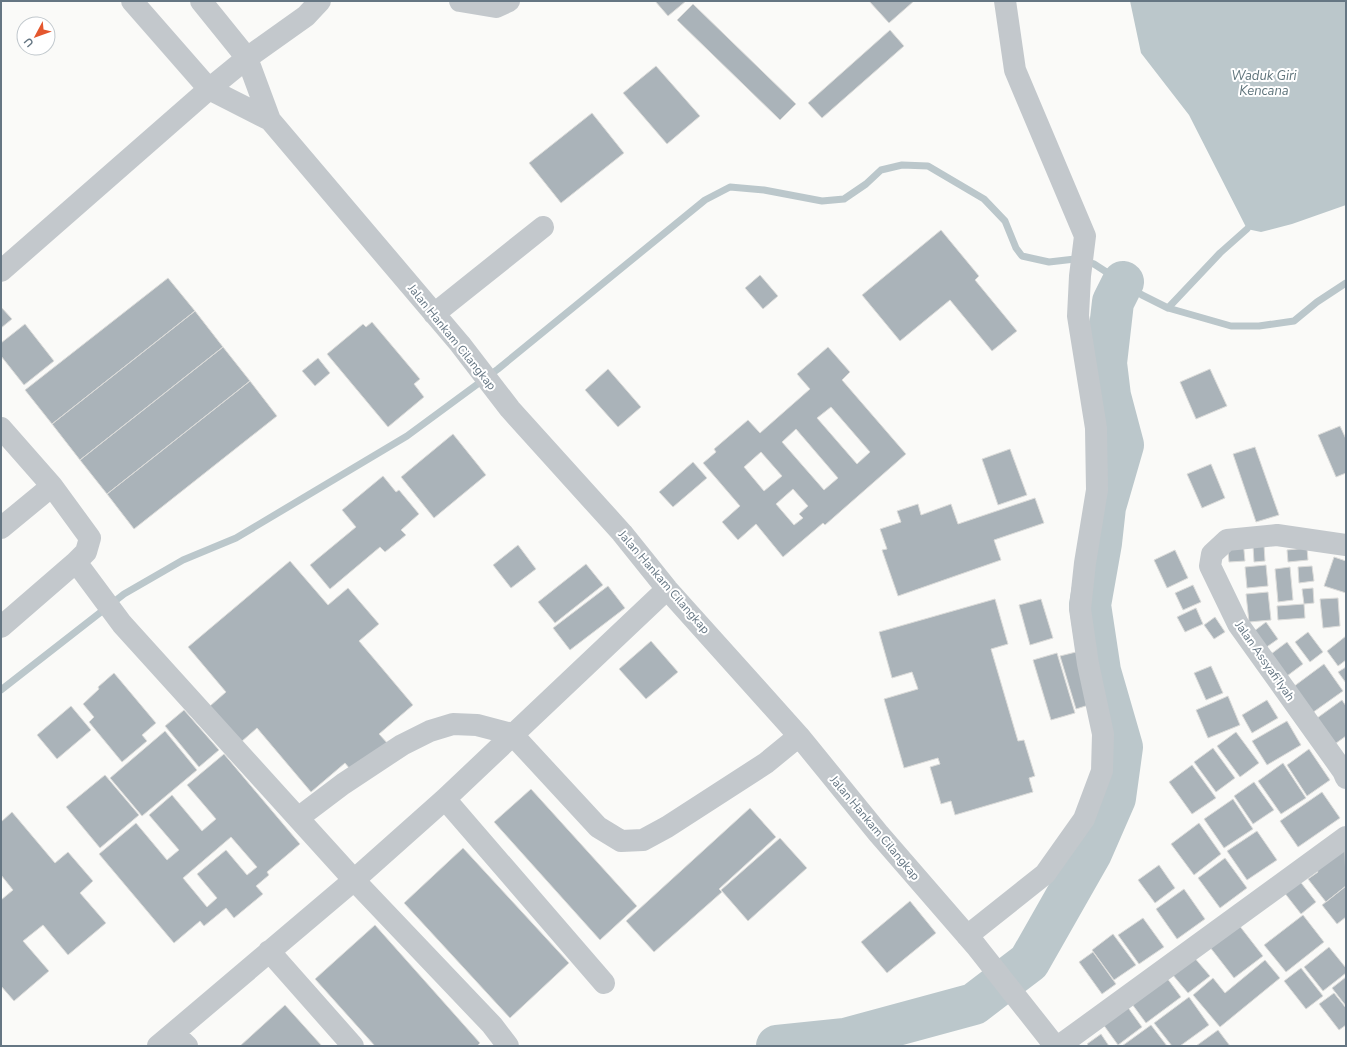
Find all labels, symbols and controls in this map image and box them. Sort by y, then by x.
north arrow [16,16,56,56]
text: U [21,34,37,50]
water label: Waduk Giri Kencana [1231,67,1298,100]
street label: Jalan Hankam Cilangkap [404,280,500,393]
street label: Jalan Hankam Cilangkap [614,526,713,637]
street label: Jalan Assyafi'Iyah [1231,617,1299,704]
street label: Jalan Hankam Cilangkap [826,772,924,884]

